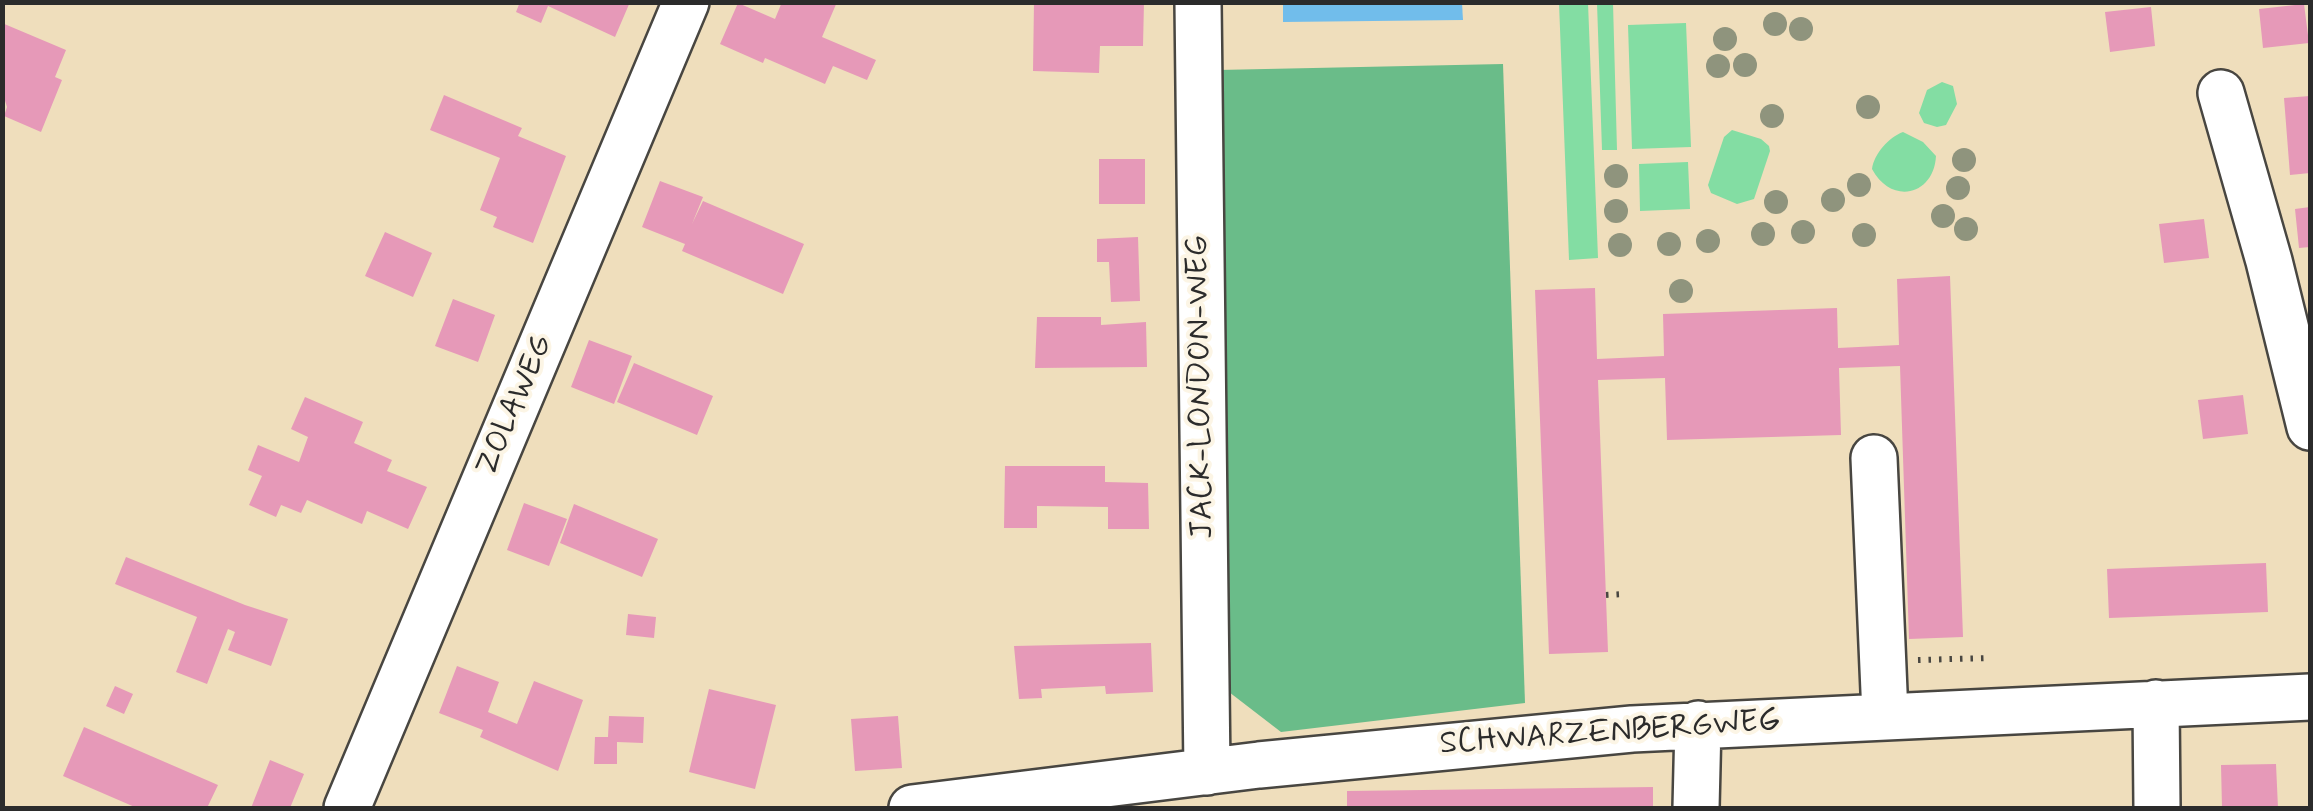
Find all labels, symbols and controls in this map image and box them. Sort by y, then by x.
street label: JACK-LONDON-WEG [1180,235,1224,539]
street label: ZOLAWEG [469,330,563,482]
street label: SCHWARZENBERGWEG [1439,703,1781,765]

